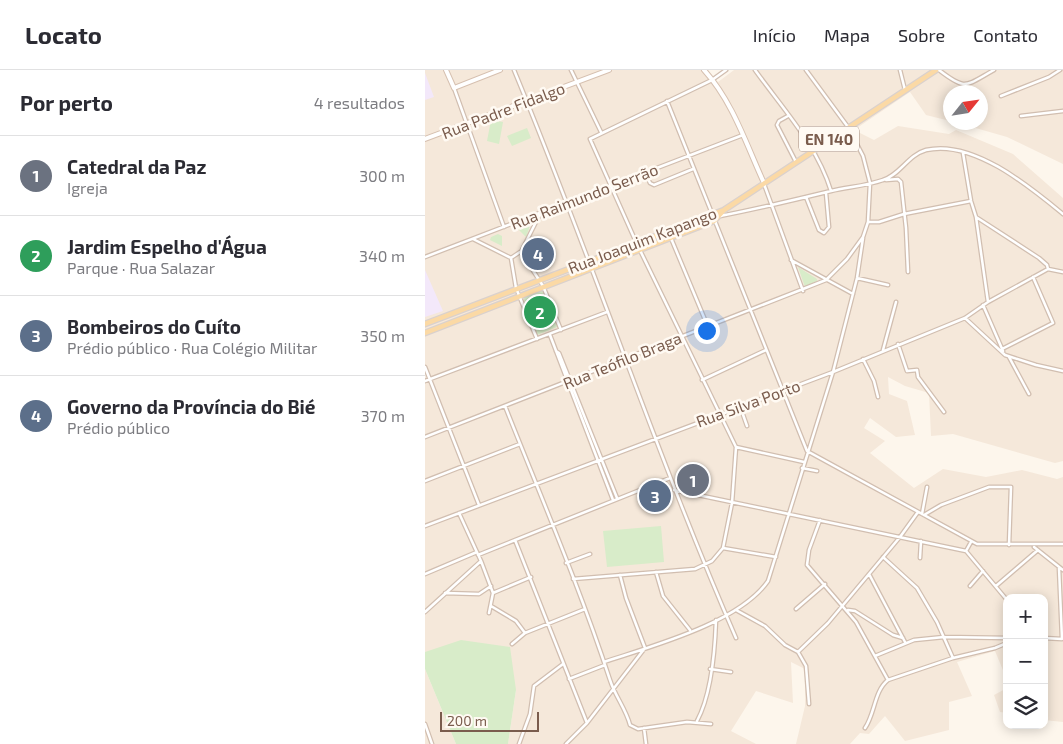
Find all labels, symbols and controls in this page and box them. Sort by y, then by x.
text: Locato [25,20,102,49]
text: Início [753,24,796,46]
text: Mapa [824,24,870,46]
text: Sobre [898,24,945,46]
text: Contato [973,24,1038,46]
street label: Rua Padre Fidalgo [439,78,567,142]
north arrow [943,85,988,130]
text: Por perto [20,90,113,115]
text: 4 resultados [314,93,405,112]
road number: EN 140 [799,126,859,152]
text: Catedral da Paz [67,155,206,178]
street label: Rua Raimundo Serrão [508,159,660,233]
text: 1 [33,166,39,185]
text: 300 m [359,166,405,185]
text: Igreja [67,178,108,197]
street label: Rua Joaquim Kapango [565,203,719,277]
text: Jardim Espelho d'Água [67,235,267,258]
pin: 4 [522,235,554,273]
text: 2 [31,246,41,265]
text: 340 m [359,246,405,265]
text: Parque · Rua Salazar [67,258,215,277]
pin: 2 [524,293,556,331]
text: Bombeiros do Cuíto [67,315,241,338]
your location [694,318,720,344]
text: 3 [31,326,41,345]
text: 350 m [360,326,405,345]
street label: Rua Teófilo Braga [560,328,684,392]
text: Prédio público · Rua Colégio Militar [67,338,317,357]
street label: Rua Silva Porto [693,375,803,431]
text: Governo da Província do Bié [67,395,316,418]
text: 4 [31,406,41,425]
text: 370 m [361,406,405,425]
text: Prédio público [67,418,170,437]
pin: 1 [677,461,709,499]
pin: 3 [639,477,671,515]
map controls [1003,594,1048,729]
button: + [1003,594,1048,639]
button: − [1003,639,1048,684]
button: layers [1003,684,1048,729]
scale bar [440,709,539,732]
text: 200 m [447,712,487,729]

